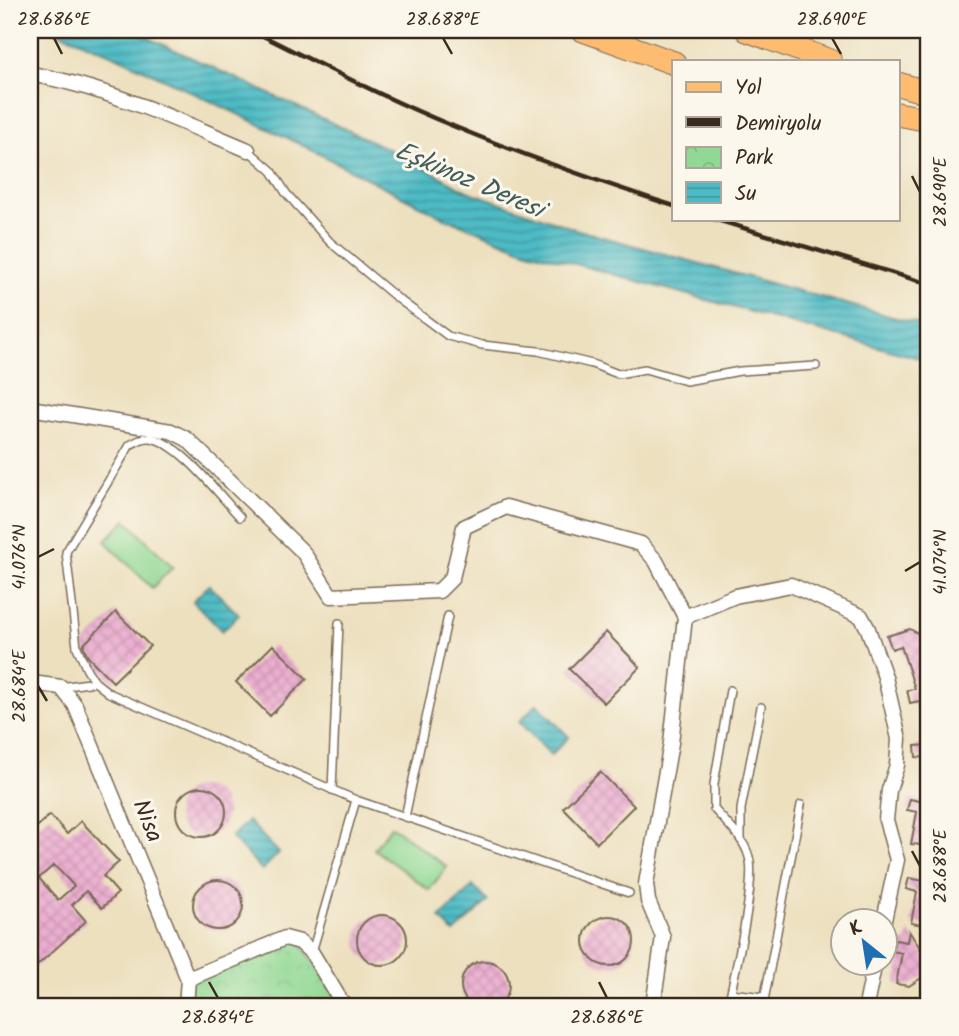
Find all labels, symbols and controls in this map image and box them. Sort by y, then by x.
text: 28.686°E [17,6,91,35]
text: 28.688°E [406,6,480,35]
text: 28.690°E [797,6,867,35]
legend [672,60,900,220]
text: Yol [735,72,762,105]
text: Demiryolu [735,108,821,141]
water label: Eşkinoz Deresi [388,131,555,234]
text: Park [735,142,773,175]
text: 28.690°E [927,157,956,227]
text: Su [735,178,756,211]
text: 41.076°N [6,524,35,590]
text: 41.074°N [927,529,956,595]
text: 28.684°E [6,649,35,722]
street label: Nisa [121,794,173,848]
text: 28.688°E [927,829,956,903]
north arrow [830,906,900,976]
text: K [844,913,869,945]
text: 28.684°E [182,1004,255,1033]
text: 28.686°E [570,1004,644,1033]

